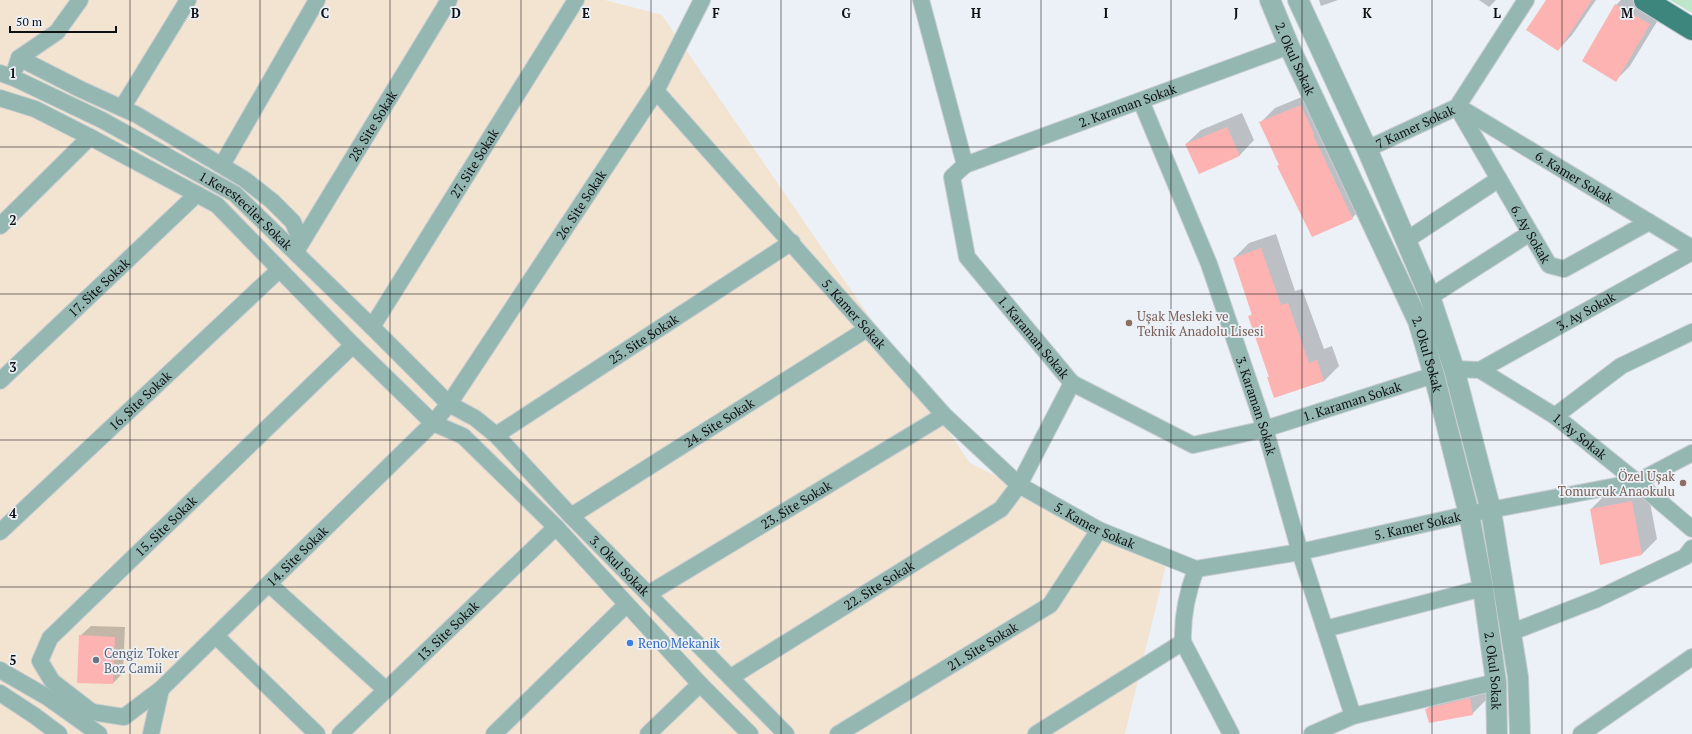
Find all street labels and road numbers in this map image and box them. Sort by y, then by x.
street label: 2. Okul Sokak [1271,20,1320,98]
street label: 2. Karaman Sokak [1076,79,1179,132]
street label: 28. Site Sokak [344,87,401,165]
street label: 7 Kamer Sokak [1373,100,1458,153]
street label: 27. Site Sokak [446,125,503,201]
street label: 6. Kamer Sokak [1532,146,1617,208]
street label: 26. Site Sokak [551,166,610,243]
street label: 1.Keresteciler Sokak [196,167,296,254]
street label: 6. Ay Sokak [1507,201,1555,267]
street label: 17. Site Sokak [64,254,133,321]
street label: 5. Kamer Sokak [818,275,890,353]
street label: 3. Ay Sokak [1553,287,1619,335]
street label: 1. Karaman Sokak [994,292,1074,382]
street label: 25. Site Sokak [605,309,682,368]
street label: 2. Okul Sokak [1408,313,1447,394]
street label: 3. Karaman Sokak [1232,354,1281,457]
street label: 16. Site Sokak [105,367,175,434]
street label: 1. Karaman Sokak [1300,377,1404,425]
street label: 24. Site Sokak [680,393,758,451]
street label: 1. Ay Sokak [1549,409,1611,464]
street label: 23. Site Sokak [757,476,835,533]
street label: 15. Site Sokak [131,492,201,560]
street label: 5. Kamer Sokak [1051,498,1138,553]
street label: 5. Kamer Sokak [1372,507,1463,544]
street label: 14. Site Sokak [262,521,332,590]
street label: 3. Okul Sokak [586,531,654,600]
street label: 22. Site Sokak [840,556,918,614]
street label: 13. Site Sokak [413,597,483,665]
street label: 21. Site Sokak [944,618,1021,675]
street label: 2. Okul Sokak [1480,631,1506,710]

